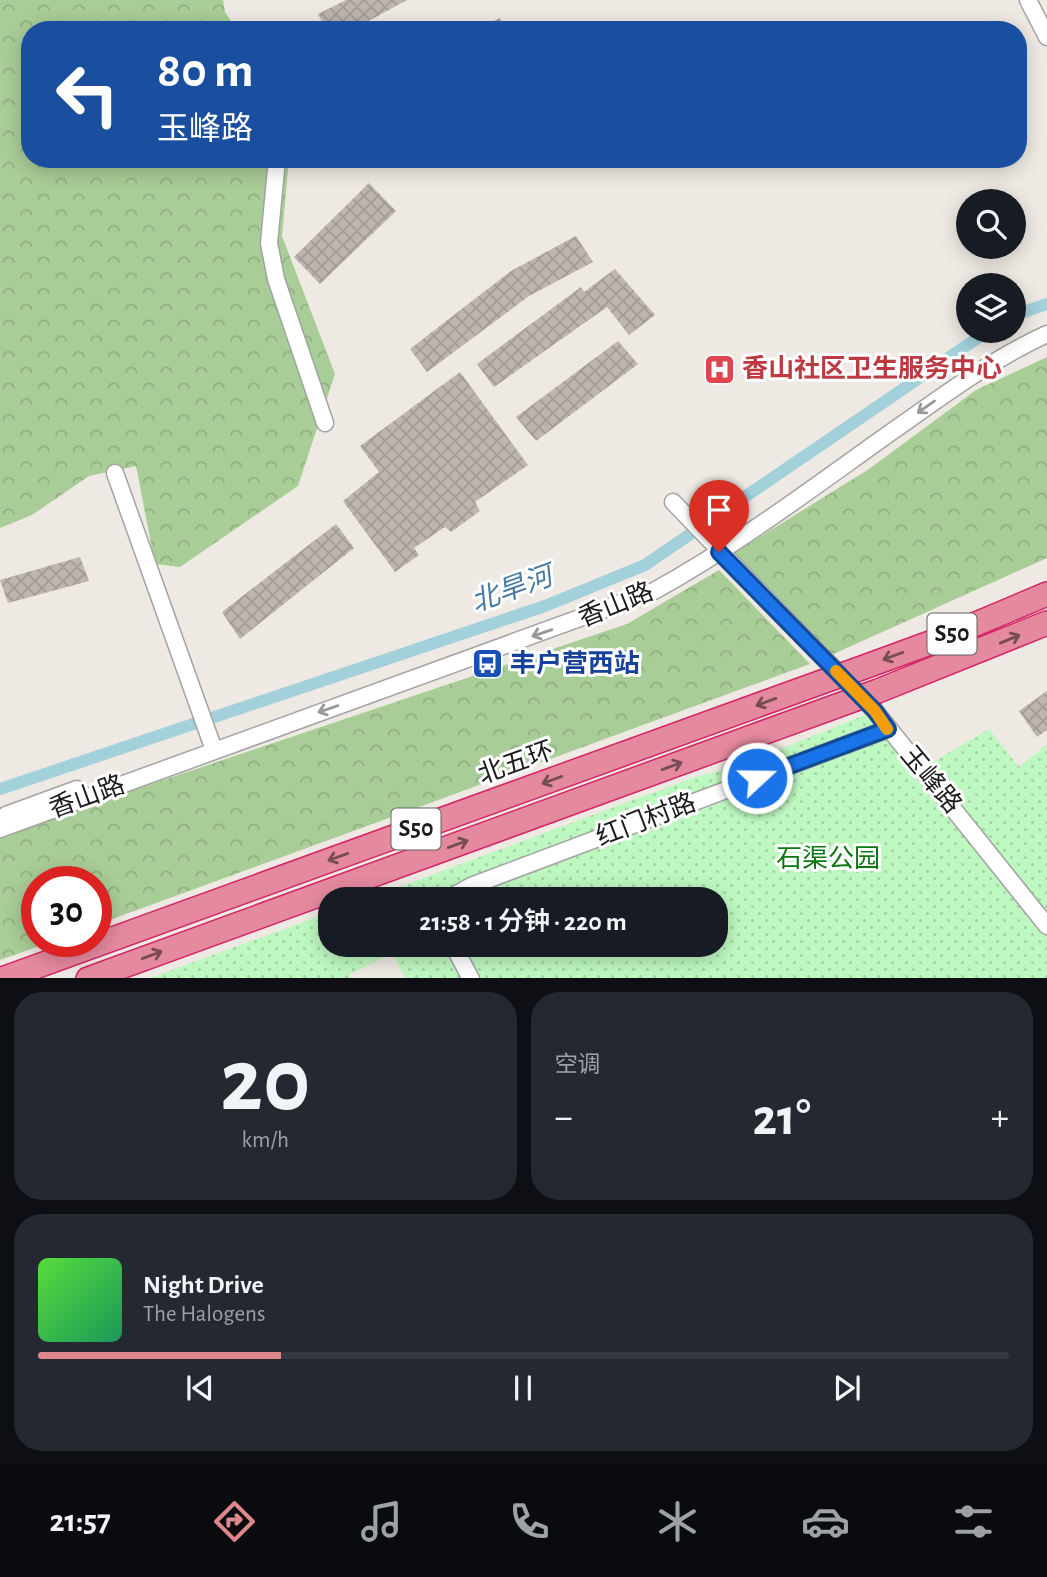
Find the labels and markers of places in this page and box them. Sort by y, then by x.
hospital icon: 香山社区卫生服务中心 [702,352,736,386]
place label: 香山社区卫生服务中心 [742,354,1002,382]
pin [689,480,749,552]
bus stop icon: 丰户营西站 [470,647,504,681]
place label: 丰户营西站 [510,649,640,677]

